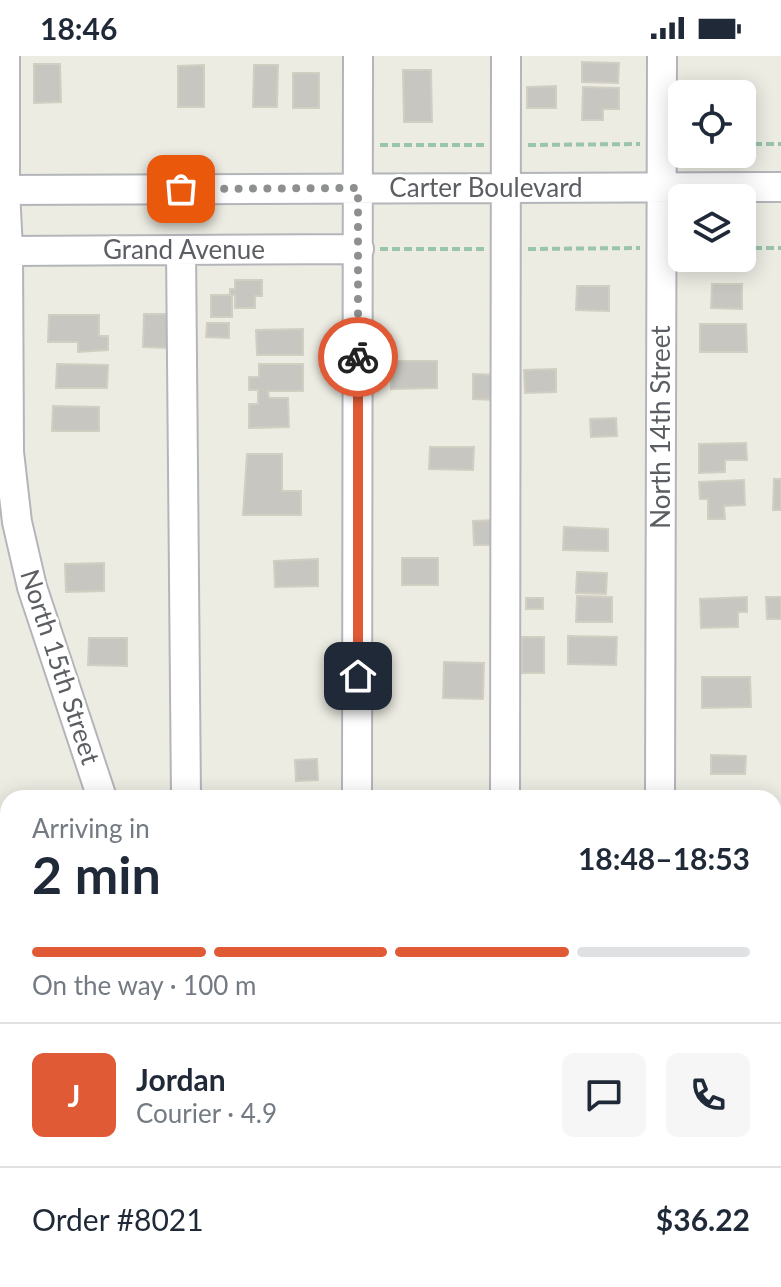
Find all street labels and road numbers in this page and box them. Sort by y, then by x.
street label: Carter Boulevard [389,171,583,203]
street label: Grand Avenue [103,233,265,265]
street label: North 14th Street [644,325,676,529]
street label: North 15th Street [14,565,108,769]

